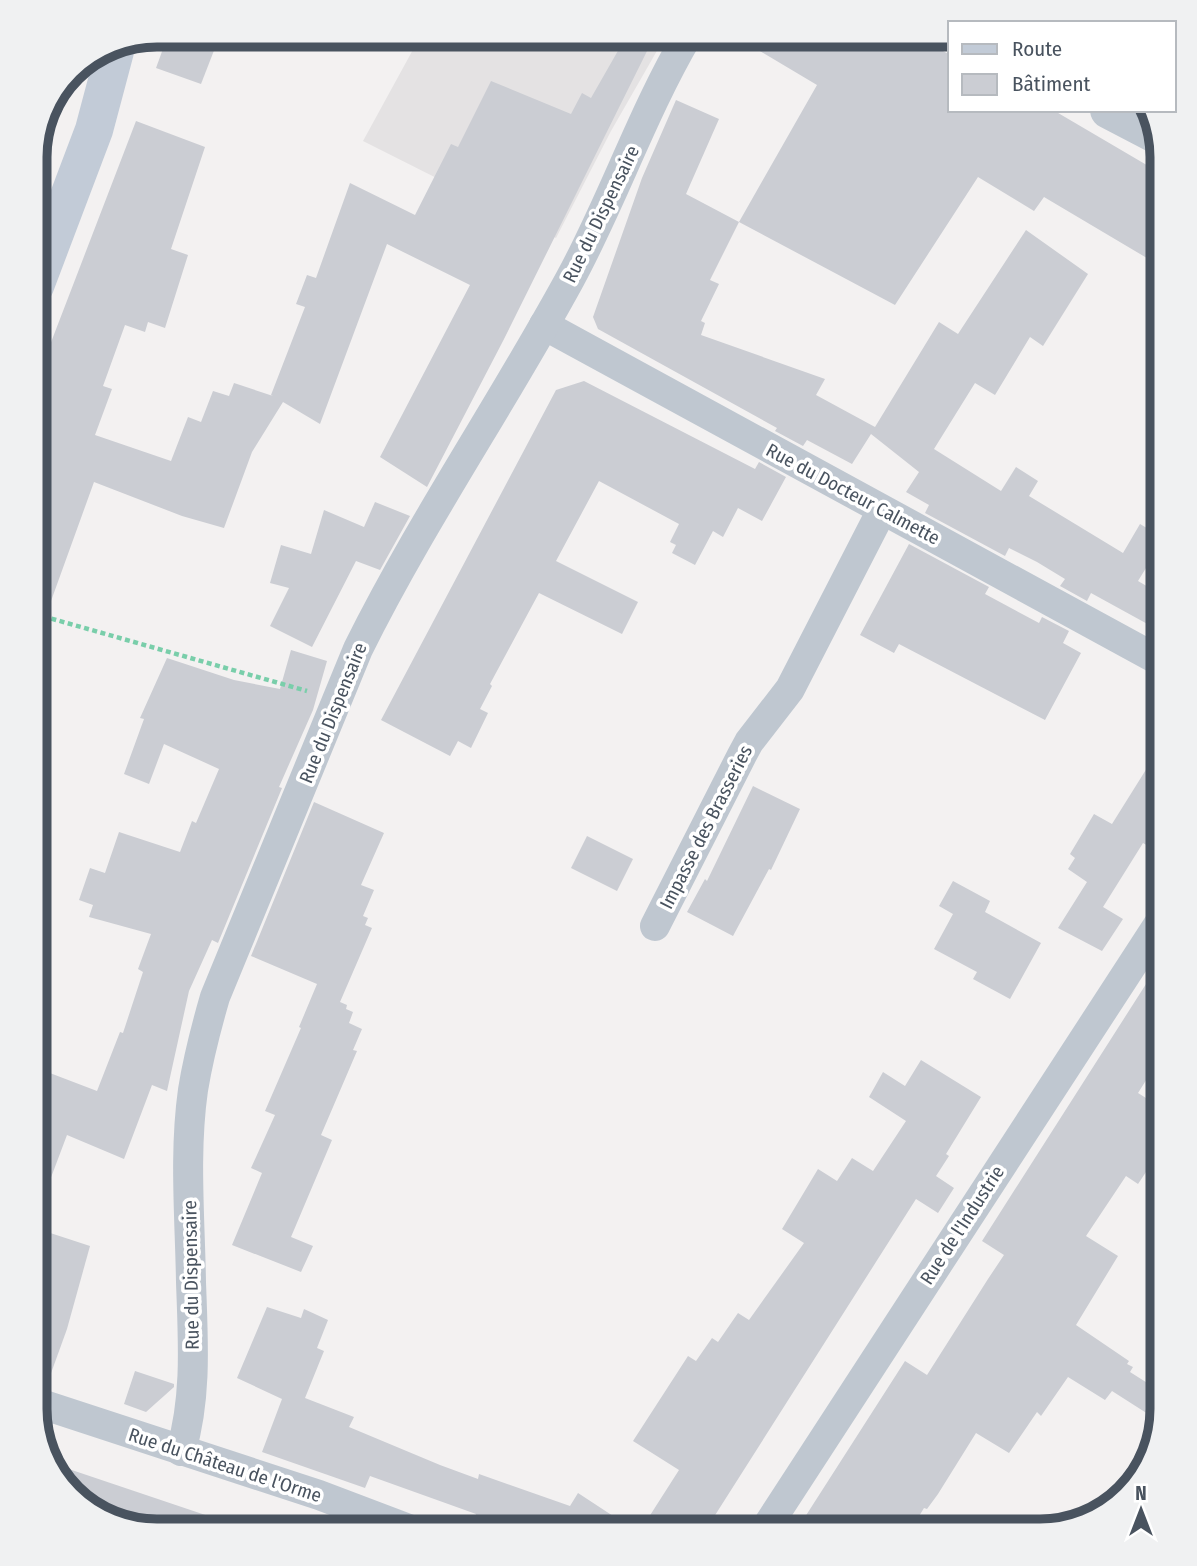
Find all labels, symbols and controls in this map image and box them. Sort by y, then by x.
legend [948,21,1176,112]
text: Route [1012,36,1062,62]
text: Bâtiment [1012,71,1091,97]
street label: Rue du Dispensaire [558,142,644,286]
street label: Rue du Docteur Calmette [762,438,944,550]
street label: Rue du Dispensaire [294,639,372,787]
street label: Impasse des Brasseries [655,741,757,913]
street label: Rue de l'Industrie [915,1161,1009,1289]
street label: Rue du Dispensaire [178,1200,204,1350]
street label: Rue du Château de l'Orme [126,1423,324,1507]
north arrow [1106,1475,1176,1545]
text: N [1135,1482,1147,1505]

